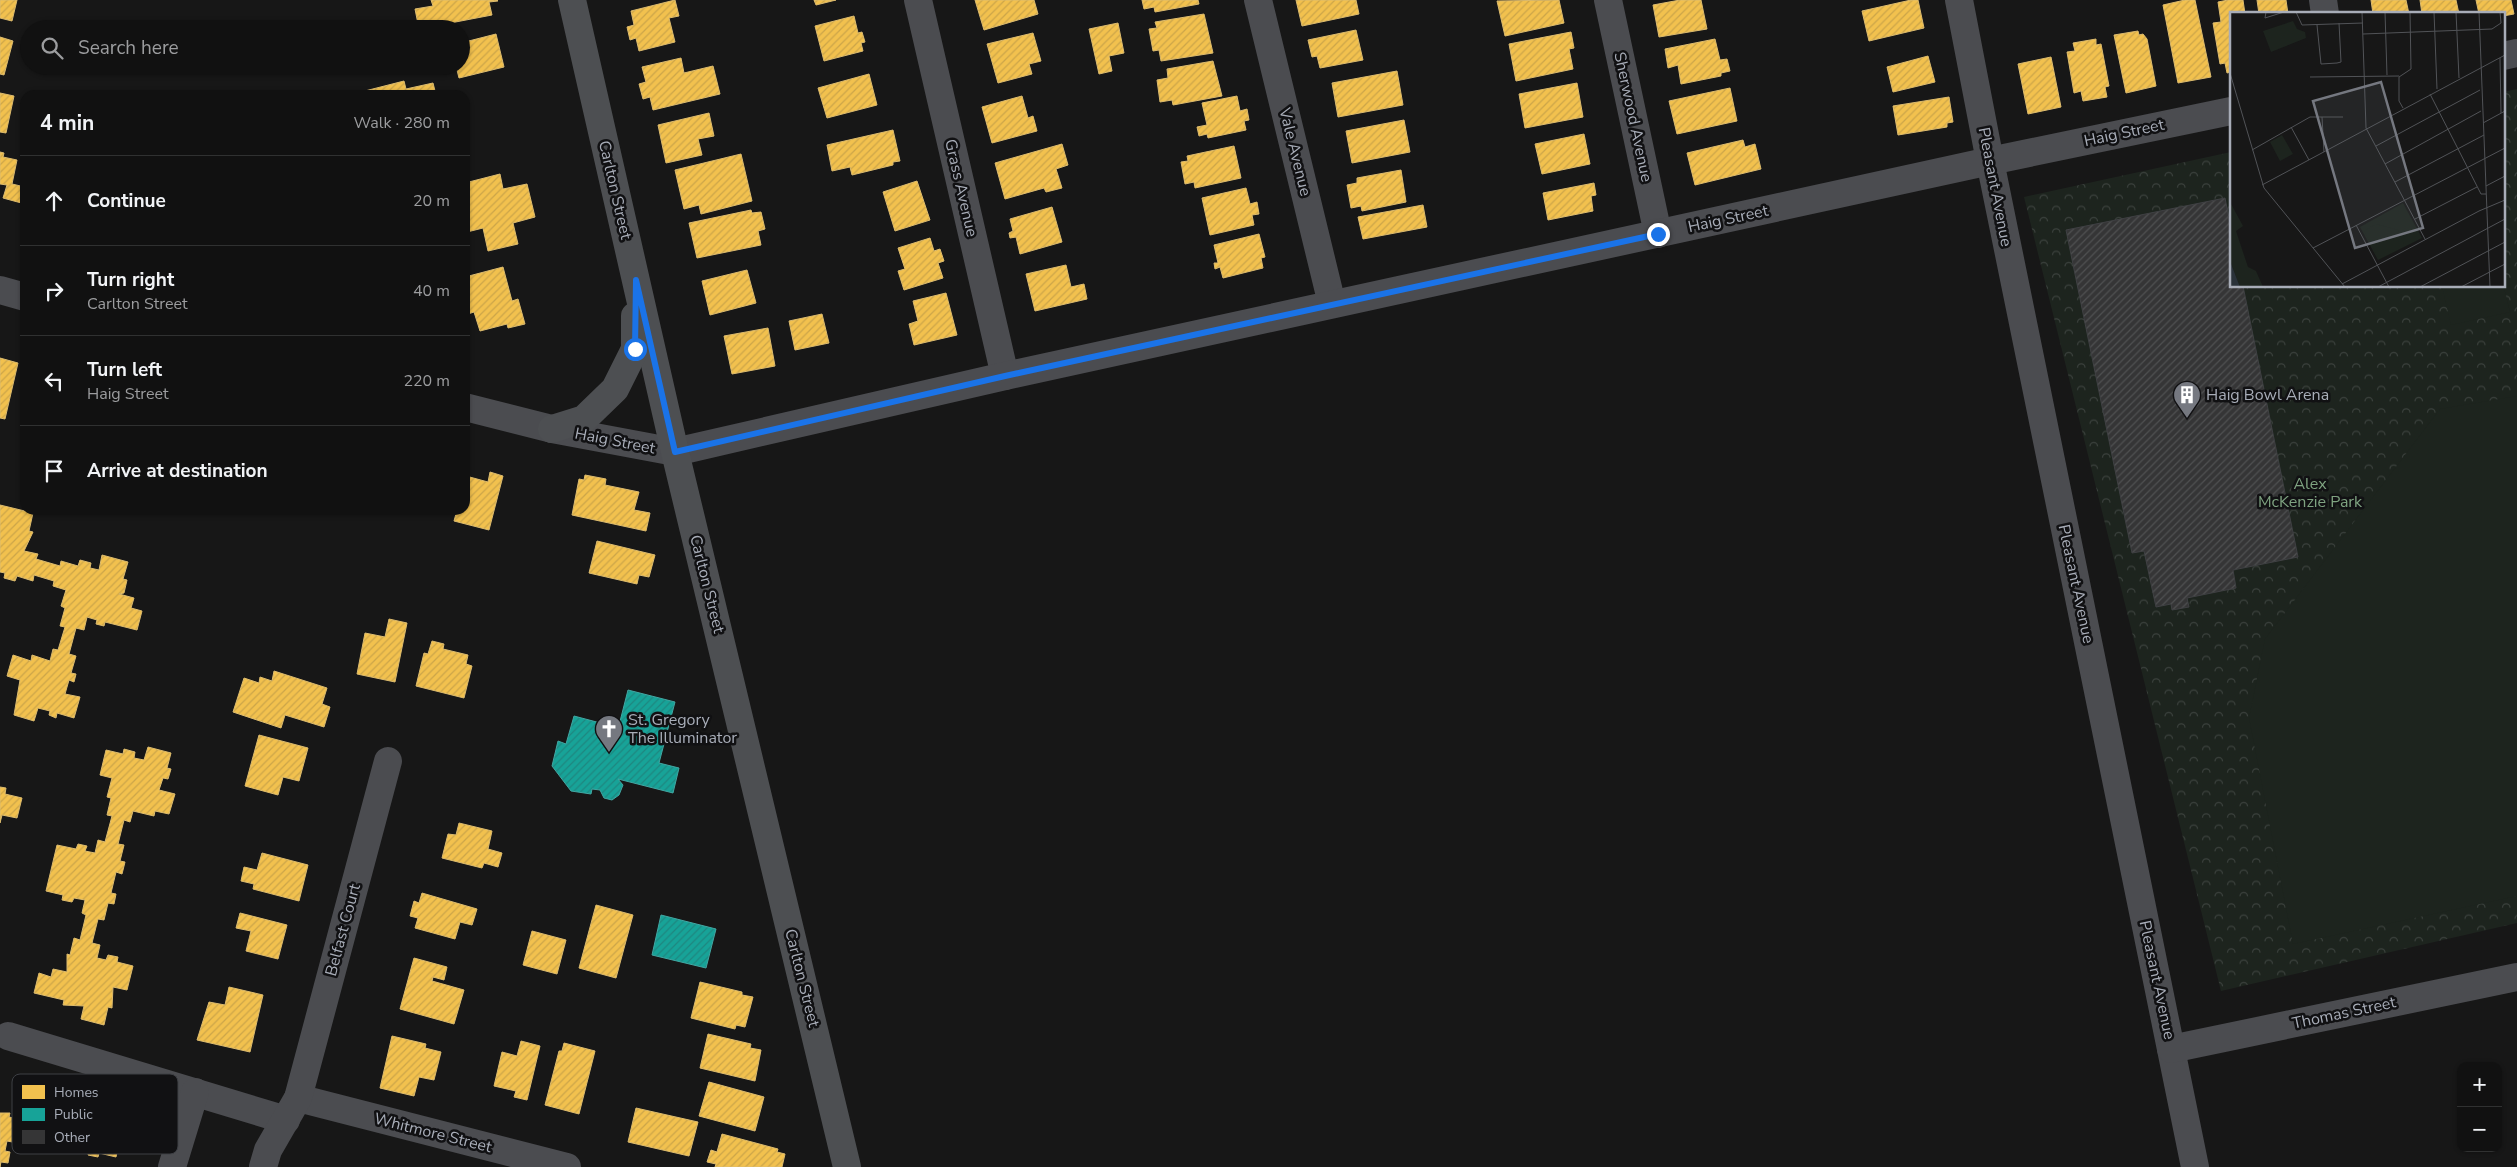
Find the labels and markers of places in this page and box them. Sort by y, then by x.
building icon: Haig Bowl Arena [2172,380,2202,419]
place label: Haig Bowl Arena [2206,384,2329,406]
place label: St. Gregory The Illuminator [628,709,737,749]
church icon: St. Gregory The Illuminator [594,714,624,753]

